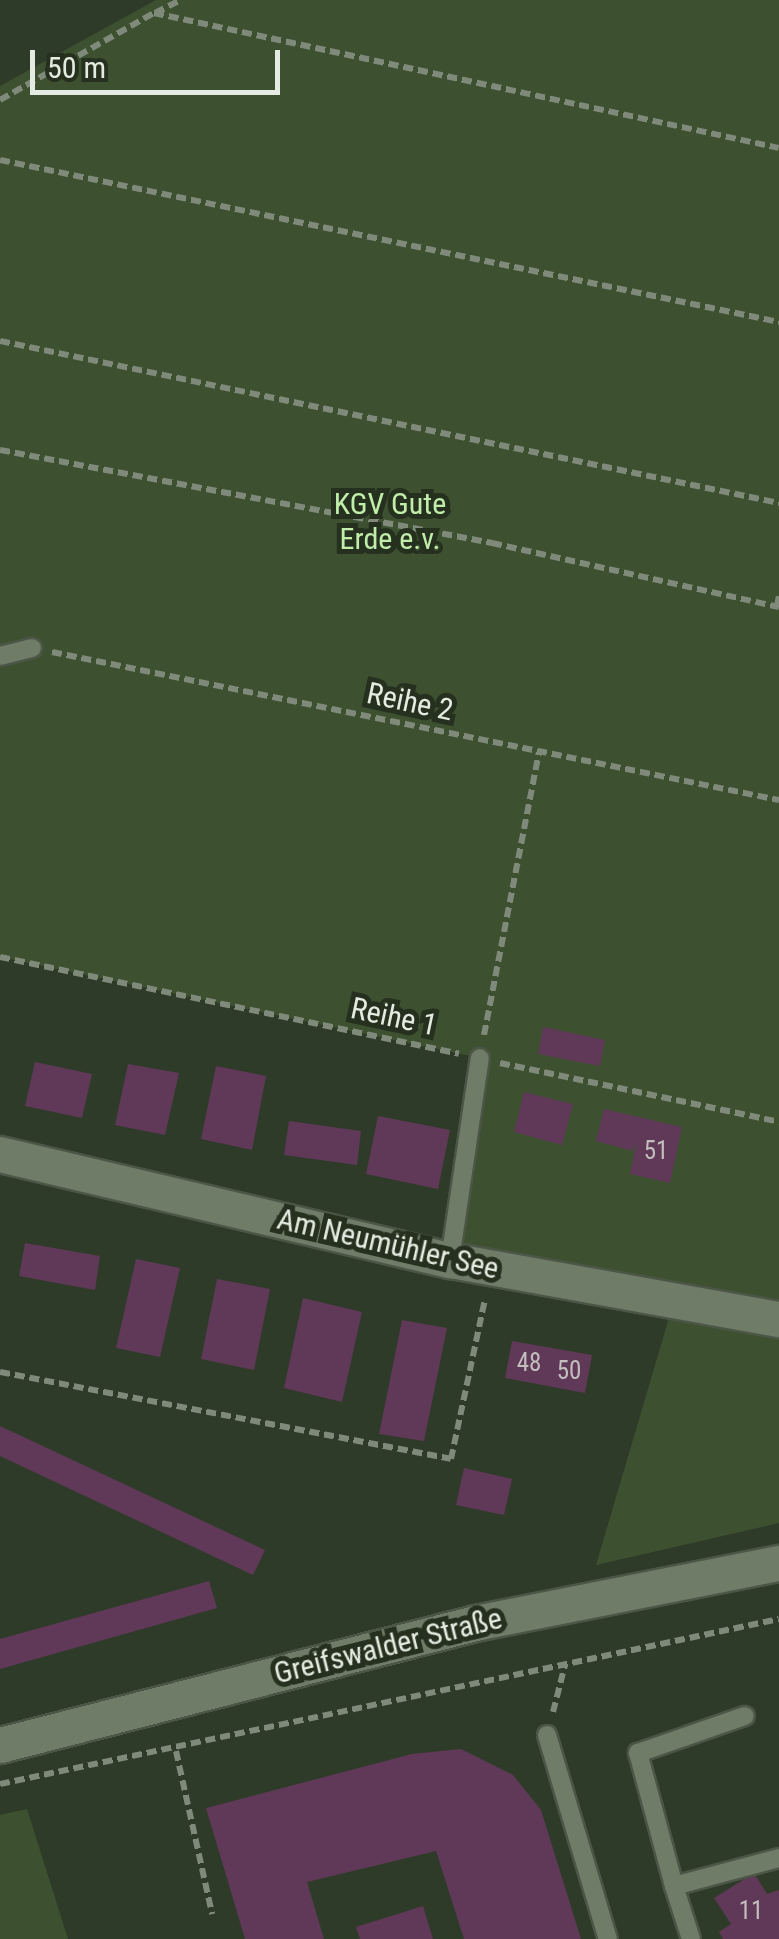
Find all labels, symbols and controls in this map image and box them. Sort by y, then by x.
scale bar [35,30,285,92]
text: 50 m [47,50,106,85]
park label: KGV Gute Erde e.v. [334,486,446,556]
street label: Reihe 2 [364,675,456,729]
street label: Reihe 1 [348,990,440,1044]
house number: 51 [644,1136,668,1166]
street label: Am Neumühler See [274,1201,502,1287]
house number: 48 [517,1348,541,1378]
house number: 50 [557,1356,581,1386]
street label: Greifswalder Straße [270,1600,506,1692]
house number: 11 [739,1896,763,1926]

